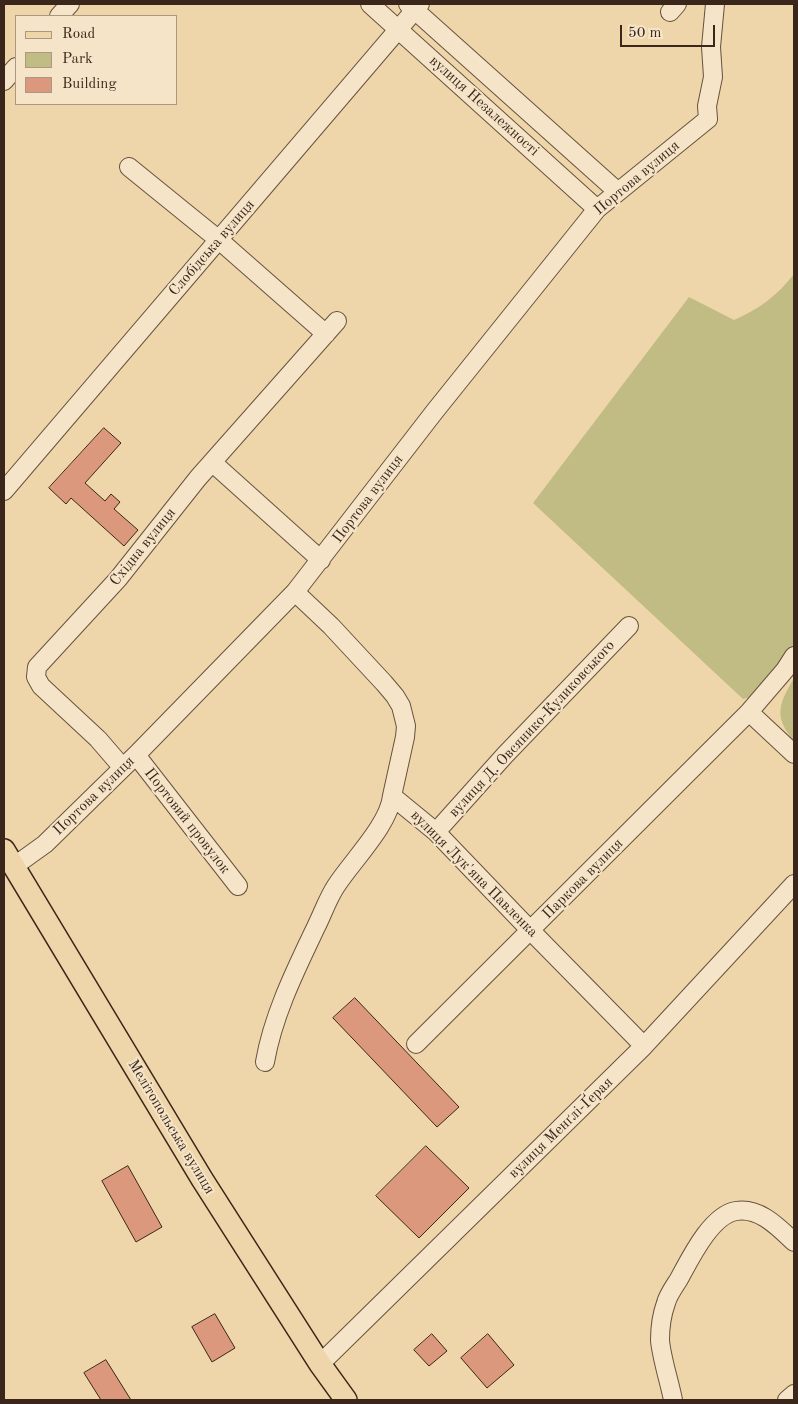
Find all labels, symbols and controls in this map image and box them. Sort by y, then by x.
legend [15,15,178,105]
scale bar [623,15,718,47]
text: 50 m [628,26,662,41]
text: Road [62,27,95,42]
text: Park [62,52,93,67]
street label: вулиця Незалежності [425,52,543,160]
text: Building [62,77,117,92]
street label: Портова вулиця [590,137,684,219]
street label: Слобідська вулиця [165,196,259,300]
street label: Портова вулиця [329,451,407,547]
street label: Східна вулиця [106,504,180,590]
street label: вулиця Д. Овсянико-Куликовського [445,637,619,821]
street label: Портова вулиця [50,753,138,839]
street label: Портовий провулок [140,764,234,878]
street label: вулиця Лук'яна Павленка [407,807,541,941]
street label: Паркова вулиця [539,835,627,923]
street label: Мелітопольська вулиця [124,1057,218,1197]
street label: вулиця Менґлі-Ґерая [505,1074,617,1182]

